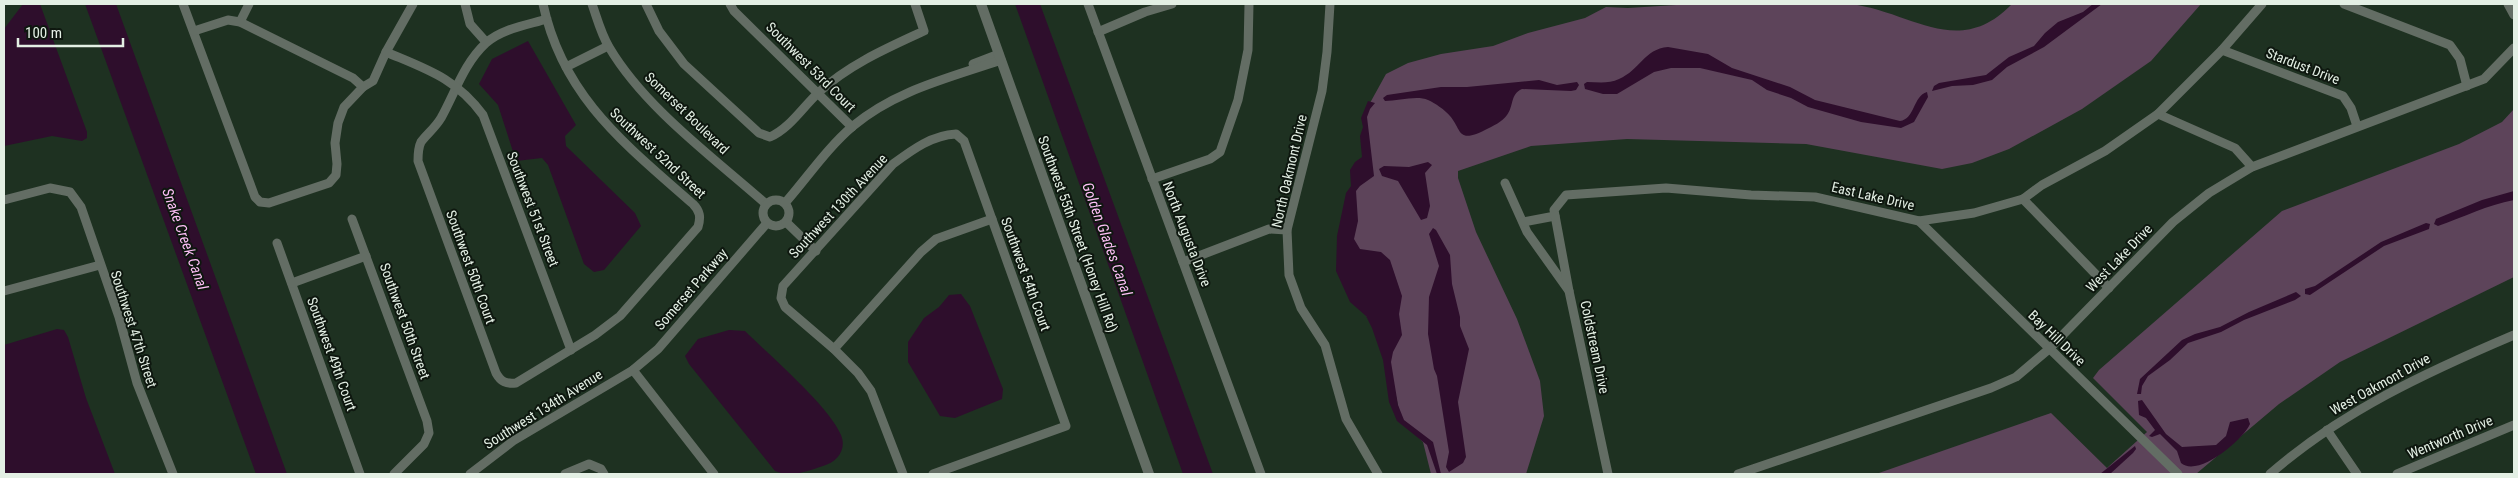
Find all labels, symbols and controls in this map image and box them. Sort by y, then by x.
scale bar [18,15,122,47]
street label: Southwest 53rd Court [763,19,859,115]
text: 100 m [25,24,62,42]
street label: Stardust Drive [2264,45,2343,88]
street label: Somerset Boulevard [642,69,732,157]
street label: Southwest 52nd Street [607,105,709,201]
street label: North Oakmont Drive [1268,113,1310,229]
street label: Southwest 55th Street (Honey Hill Rd) [1034,133,1121,335]
street label: Southwest 51st Street [504,149,562,269]
street label: Southwest 130th Avenue [786,150,891,261]
street label: North Augusta Drive [1160,179,1215,289]
street label: East Lake Drive [1830,179,1916,213]
water label: Golden Glades Canal [1078,180,1136,299]
water label: Snake Creek Canal [158,186,212,293]
street label: Southwest 50th Court [443,208,499,326]
street label: Southwest 54th Court [998,215,1054,333]
street label: West Lake Drive [2083,220,2156,295]
street label: Somerset Parkway [651,245,731,333]
street label: Southwest 50th Street [377,261,433,381]
street label: Southwest 47th Street [108,268,160,390]
street label: Southwest 49th Court [304,295,360,413]
street label: Coldstream Drive [1577,299,1613,395]
street label: Bay Hill Drive [2025,307,2089,369]
street label: West Oakmont Drive [2327,350,2433,418]
street label: Southwest 134th Avenue [481,366,605,452]
street label: Wentworth Drive [2405,412,2495,462]

